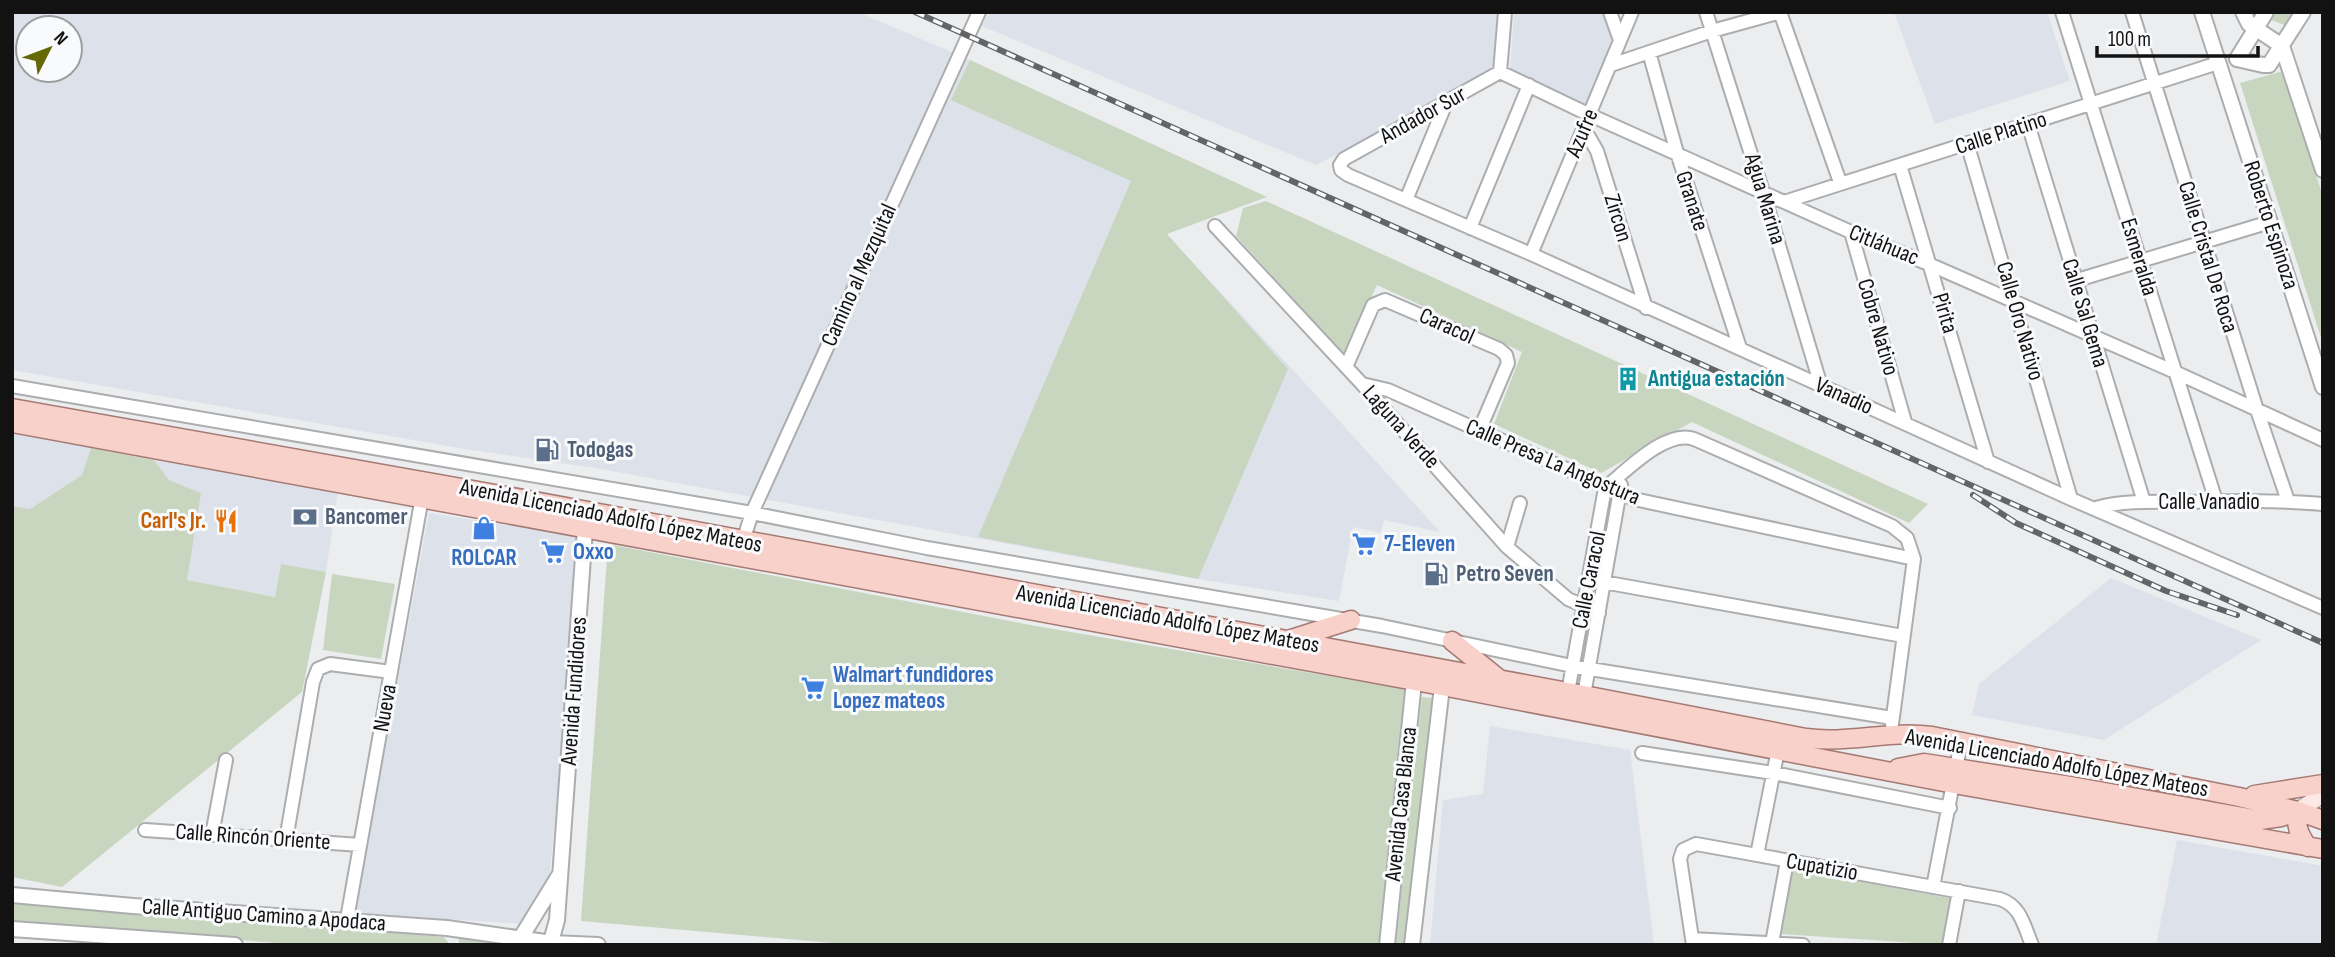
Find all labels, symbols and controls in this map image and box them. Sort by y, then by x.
north arrow [14,14,84,84]
scale bar [2097,14,2258,58]
text: N [49,27,72,50]
text: 100 m [2108,27,2151,52]
street label: Andador Sur [1374,80,1471,151]
street label: Azufre [1559,105,1605,162]
street label: Calle Platino [1952,105,2050,161]
street label: Agua Marina [1738,149,1792,248]
street label: Roberto Espinoza [2237,157,2305,293]
street label: Granate [1669,167,1715,235]
street label: Calle Cristal De Roca [2172,178,2244,336]
street label: Zircon [1598,191,1638,245]
street label: Camino al Mezquital [815,199,903,351]
street label: Esmeralda [2114,215,2164,299]
street label: Citláhuac [1845,218,1923,272]
street label: Calle Sal Gema [2055,255,2115,371]
street label: Calle Oro Nativo [1990,259,2050,383]
street label: Cobre Nativo [1851,275,1905,379]
street label: Pirita [1926,290,1964,336]
street label: Caracol [1415,301,1479,351]
building icon: Antigua estación [1614,365,1642,393]
place label: Antigua estación [1647,365,1785,393]
street label: Vanadio [1811,371,1877,421]
street label: Laguna Verde [1356,380,1446,474]
street label: Calle Presa La Angostura [1462,413,1644,511]
fuel station icon: Todogas [533,436,561,464]
place label: Todogas [567,436,633,464]
street label: Avenida Licenciado Adolfo López Mateos [457,473,764,559]
street label: Calle Vanadio [2158,488,2260,516]
bank icon: Bancomer [291,503,319,531]
place label: Bancomer [325,503,408,531]
place label: Carl's Jr. [140,507,206,535]
restaurant icon: Carl's Jr. [212,507,240,535]
shop icon: ROLCAR [470,514,498,542]
street label: Calle Caracol [1566,529,1612,631]
supermarket icon: 7-Eleven [1350,530,1378,558]
place label: 7-Eleven [1384,530,1455,558]
supermarket icon: Oxxo [539,538,567,566]
place label: Oxxo [573,538,614,566]
place label: ROLCAR [451,544,517,572]
fuel station icon: Petro Seven [1422,560,1450,588]
place label: Petro Seven [1456,560,1554,588]
street label: Avenida Licenciado Adolfo López Mateos [1013,578,1322,659]
street label: Avenida Fundidores [555,616,593,767]
place label: Walmart fundidores Lopez mateos [833,661,994,715]
supermarket icon: Walmart fundidores Lopez mateos [799,674,827,702]
street label: Nueva [367,682,403,734]
street label: Avenida Licenciado Adolfo López Mateos [1902,722,2211,803]
street label: Avenida Casa Blanca [1379,725,1423,884]
street label: Calle Rincón Oriente [174,818,332,856]
street label: Cupatizio [1784,847,1860,887]
street label: Calle Antiguo Camino a Apodaca [141,893,387,937]

